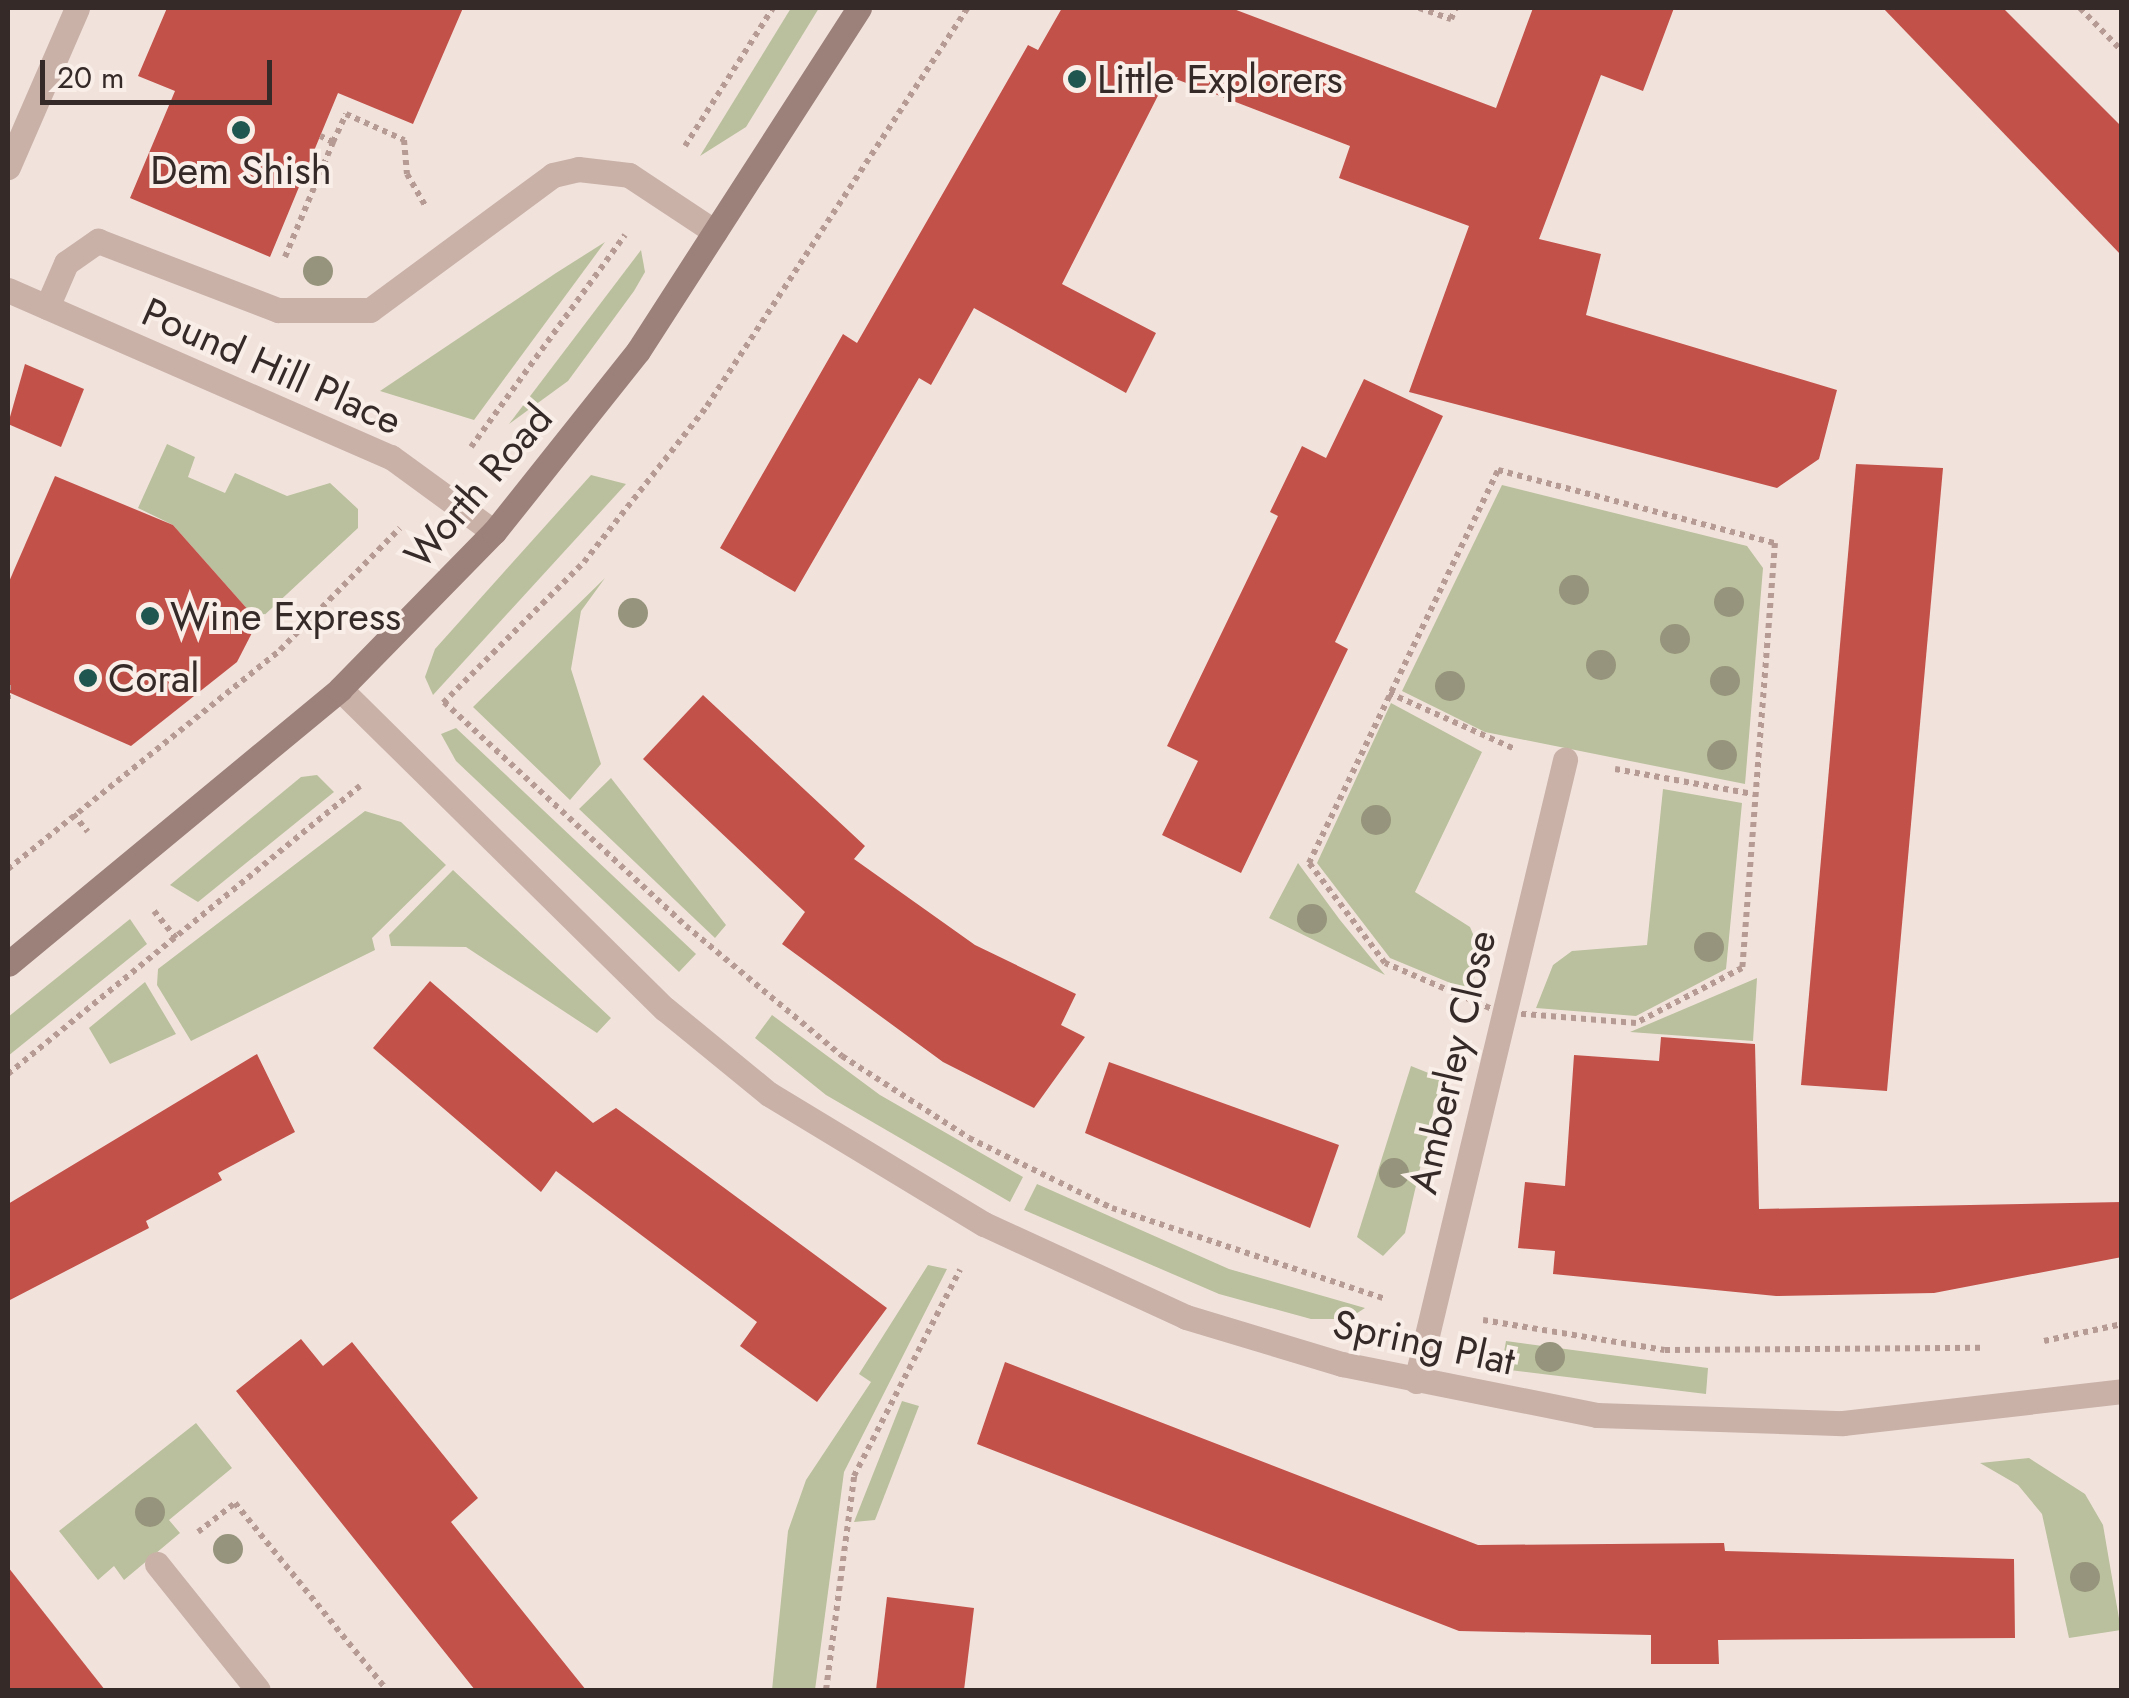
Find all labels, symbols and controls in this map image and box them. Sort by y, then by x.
scale bar [45,40,278,102]
place label: Little Explorers [1097,55,1343,103]
text: 20 m [57,56,124,99]
marker: Little Explorers [1066,68,1088,90]
marker: Dem Shish [230,119,252,141]
place label: Dem Shish [150,146,332,194]
street label: Pound Hill Place [135,287,409,445]
street label: Worth Road [394,394,562,578]
place label: Wine Express [170,592,401,640]
marker: Wine Express [139,605,161,627]
place label: Coral [108,654,199,702]
marker: Coral [77,667,99,689]
street label: Amberley Close [1398,926,1506,1198]
street label: Spring Plat [1329,1299,1519,1385]

